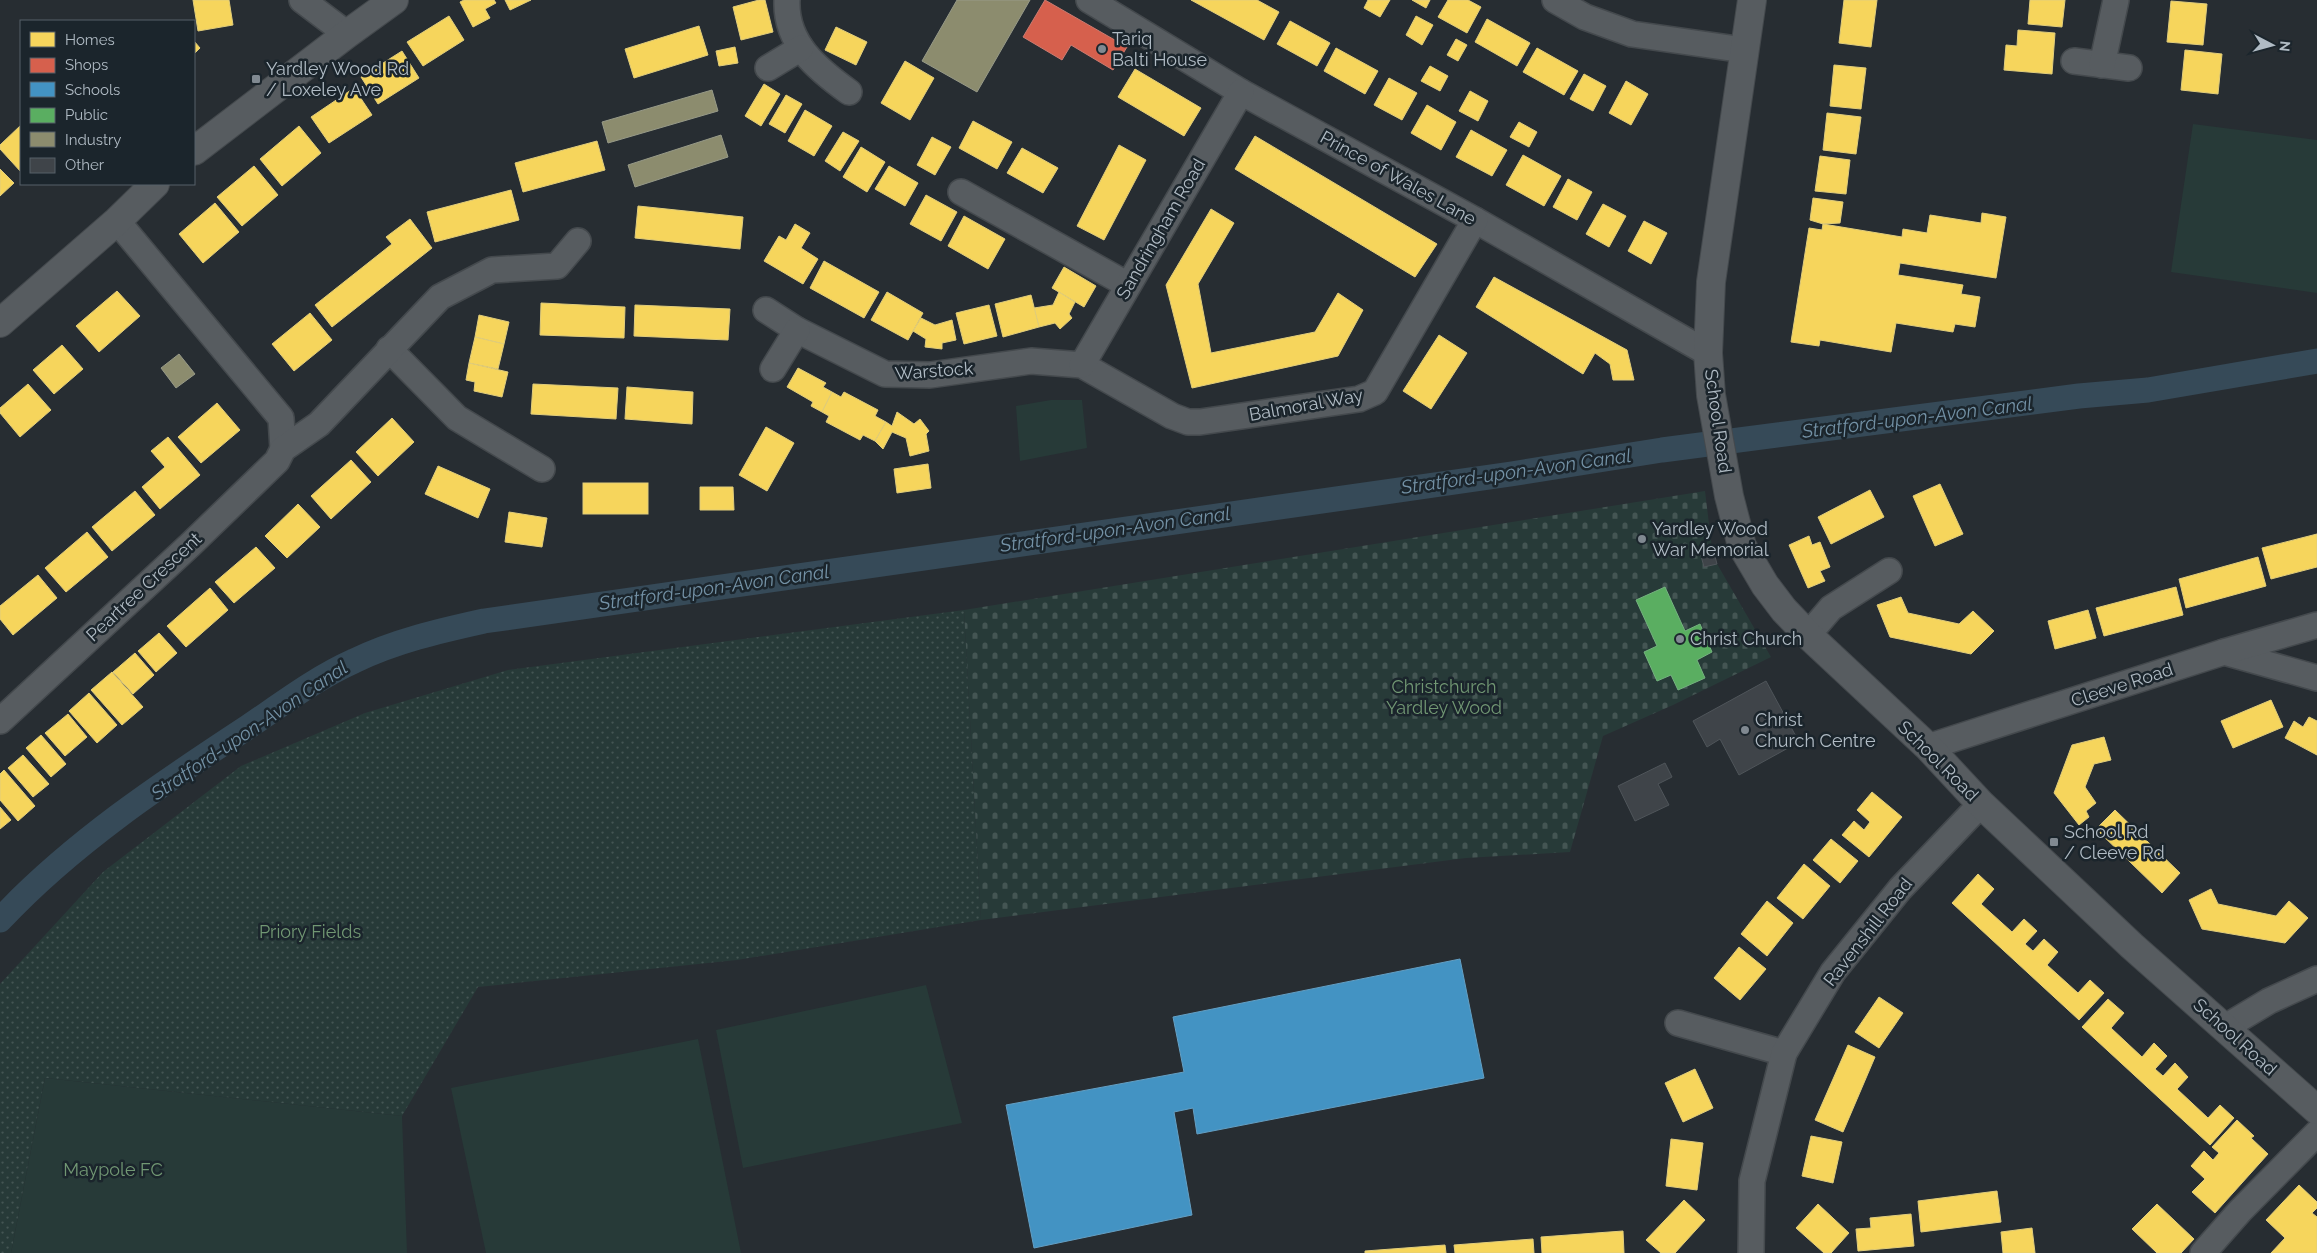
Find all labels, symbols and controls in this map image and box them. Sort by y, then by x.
legend [20,20,195,185]
north arrow [2247,20,2297,70]
place label: Tariq Balti House [1112,28,1207,70]
text: Homes [65,31,115,49]
text: N [2276,40,2293,53]
marker: Tariq Balti House [1096,43,1108,55]
text: Shops [65,56,108,74]
place label: Yardley Wood Rd / Loxeley Ave [266,58,409,100]
marker: Yardley Wood Rd / Loxeley Ave [250,73,262,85]
text: Schools [65,81,120,99]
text: Public [65,106,108,124]
street label: Prince of Wales Lane [1317,126,1480,229]
text: Industry [65,131,121,149]
street label: Sandringham Road [1112,155,1209,303]
text: Other [65,156,105,174]
street label: Warstock [894,357,974,384]
street label: School Road [1701,368,1736,474]
street label: Balmoral Way [1247,384,1365,425]
water label: Stratford-upon-Avon Canal [1799,392,2034,442]
water label: Stratford-upon-Avon Canal [1399,444,1632,498]
water label: Stratford-upon-Avon Canal [998,502,1231,556]
place label: Yardley Wood War Memorial [1652,518,1769,560]
street label: Peartree Crescent [82,528,206,645]
marker: Yardley Wood War Memorial [1636,533,1648,545]
water label: Stratford-upon-Avon Canal [597,560,830,614]
place label: Christ Church [1690,628,1802,649]
marker: Christ Church [1674,633,1686,645]
water label: Stratford-upon-Avon Canal [146,656,351,805]
street label: Cleeve Road [2068,658,2175,711]
park label: Christchurch Yardley Wood [1386,676,1502,718]
place label: Christ Church Centre [1755,709,1876,751]
street label: School Road [1894,716,1983,805]
marker: Christ Church Centre [1739,724,1751,736]
place label: School Rd / Cleeve Rd [2064,821,2165,863]
marker: School Rd / Cleeve Rd [2048,836,2060,848]
street label: Ravenshill Road [1819,873,1916,990]
park label: Priory Fields [259,921,361,942]
street label: School Road [2189,994,2281,1080]
park label: Maypole FC [63,1159,163,1180]

